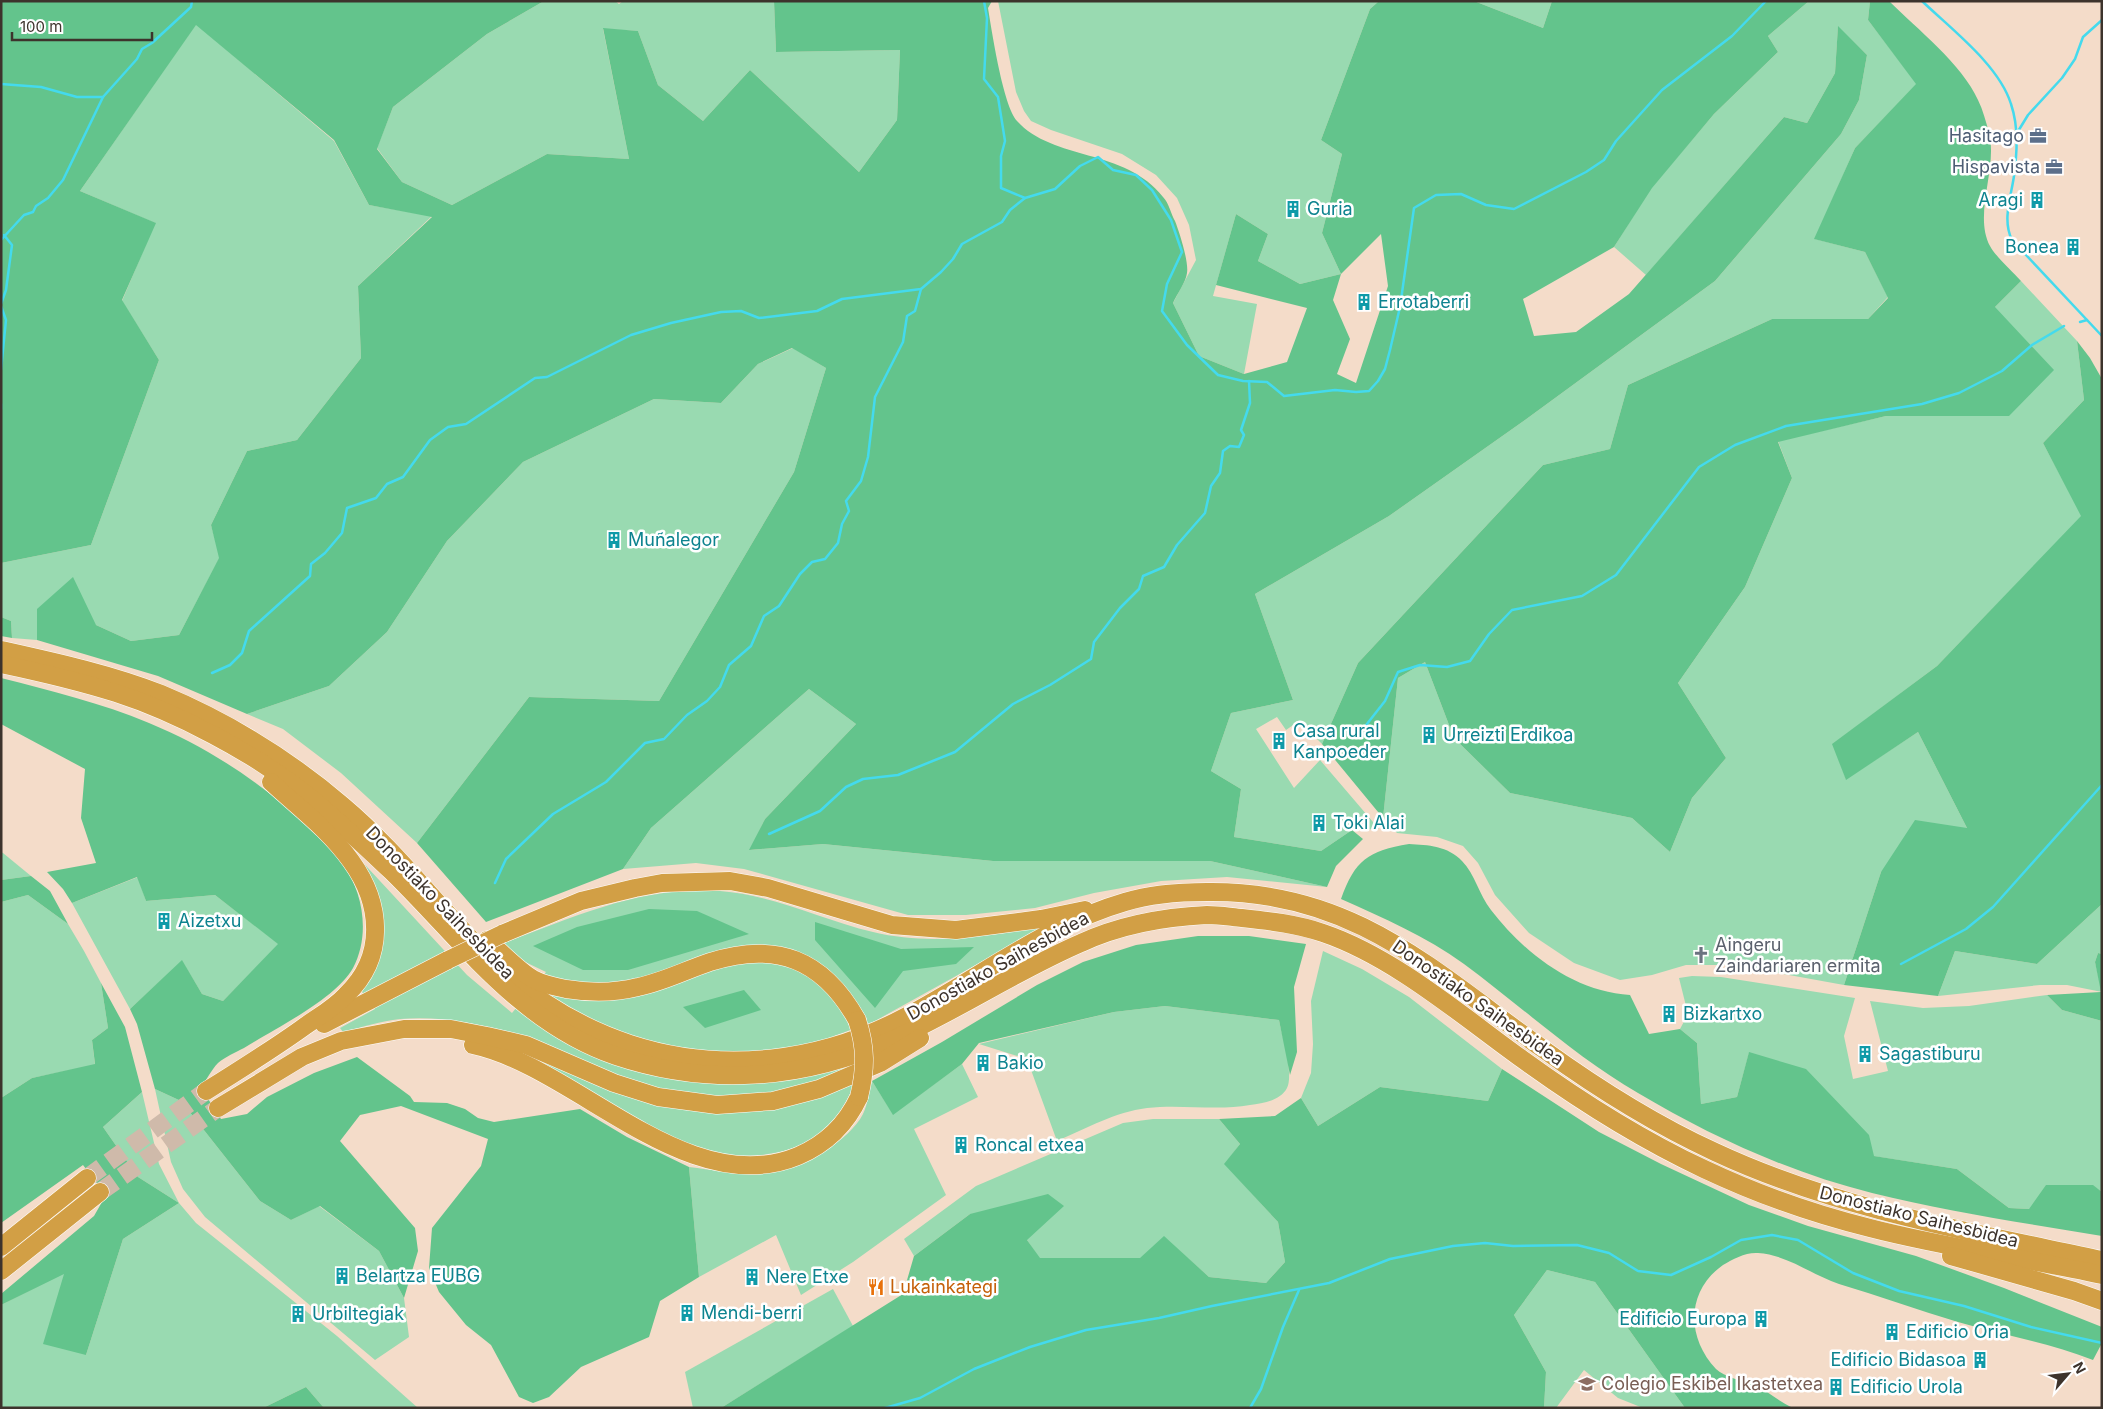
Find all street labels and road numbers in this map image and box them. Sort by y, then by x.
street label: Donostiako Saihesbidea [362,822,519,983]
street label: Donostiako Saihesbidea [903,907,1092,1024]
street label: Donostiako Saihesbidea [1389,935,1568,1070]
street label: Donostiako Saihesbidea [1817,1182,2021,1251]

